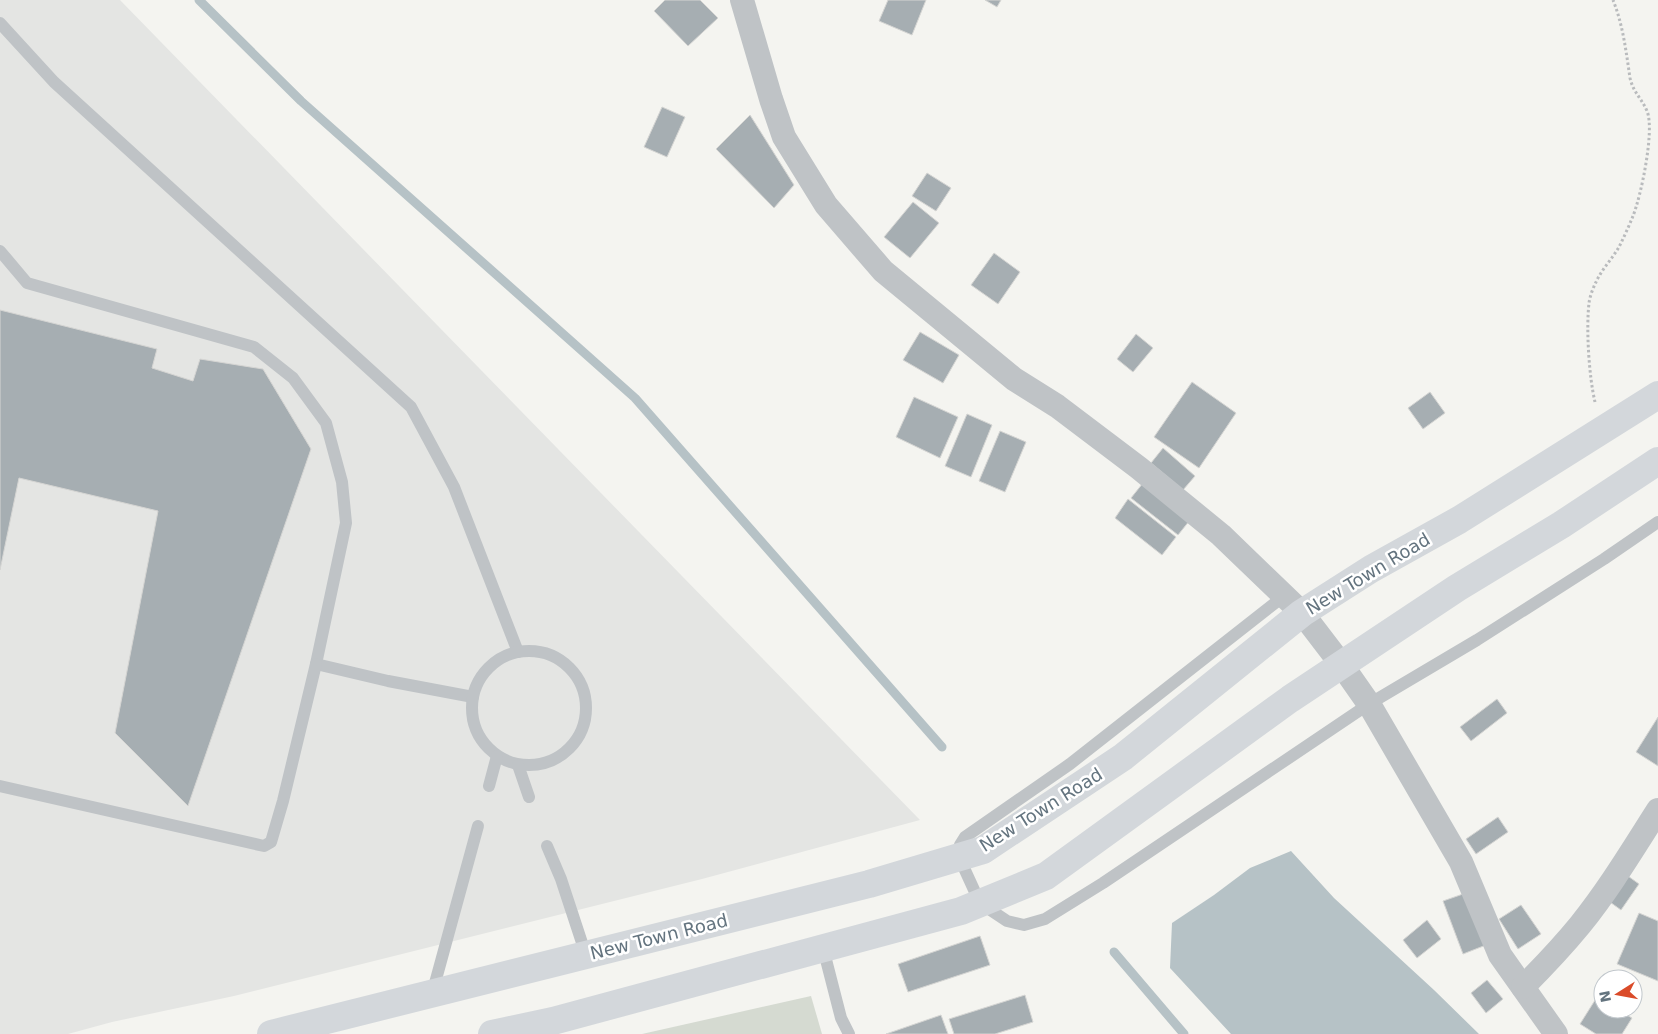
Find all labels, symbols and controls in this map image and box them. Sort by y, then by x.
street label: New Town Road [1302,528,1434,619]
street label: New Town Road [975,763,1106,856]
street label: New Town Road [588,909,730,964]
north arrow [1593,969,1643,1019]
text: N [1596,989,1614,1004]

